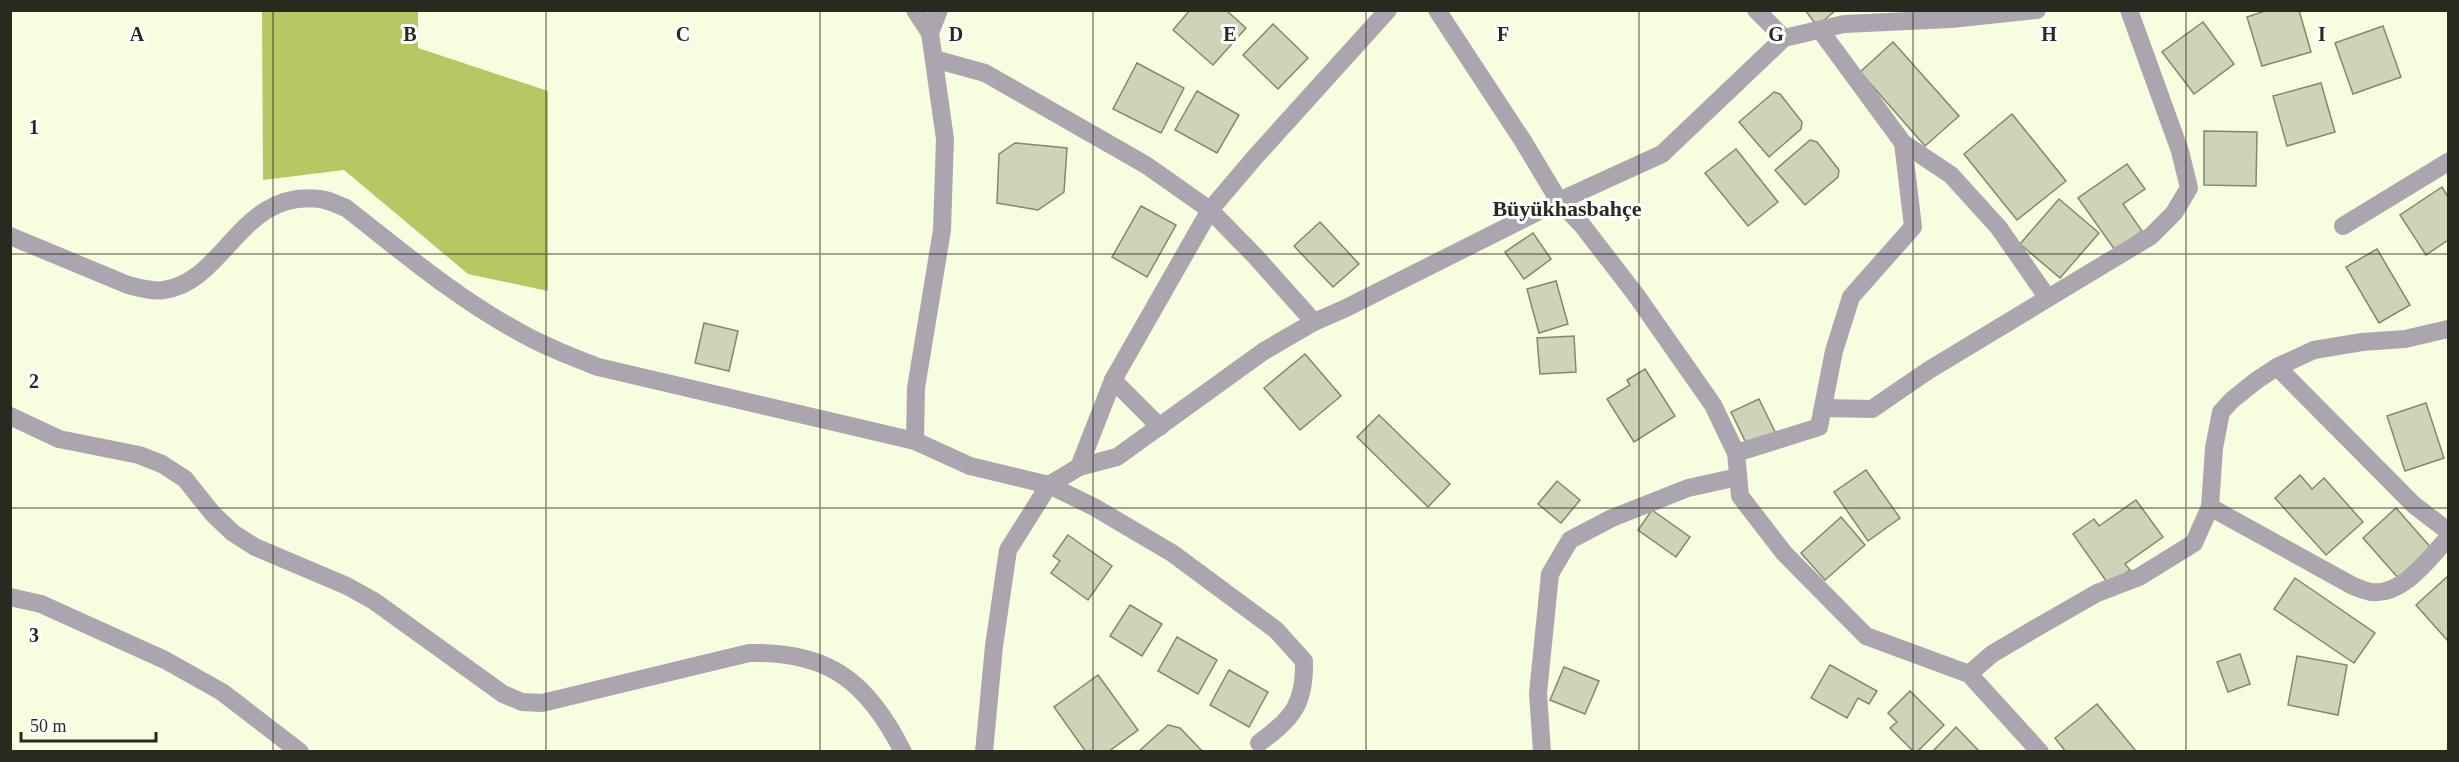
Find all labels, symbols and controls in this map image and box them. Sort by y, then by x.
text: A [130,23,145,45]
text: B [403,23,417,45]
text: C [676,23,690,45]
text: D [949,23,963,45]
text: E [1223,23,1237,45]
text: F [1497,23,1509,45]
text: G [1768,23,1784,45]
text: H [2041,23,2057,45]
text: I [2318,23,2326,45]
text: 1 [29,116,39,138]
district label: Büyükhasbahçe [1492,196,1642,221]
text: 2 [29,370,39,392]
text: 3 [29,624,39,646]
scale bar [21,705,156,743]
text: 50 m [30,716,67,736]

